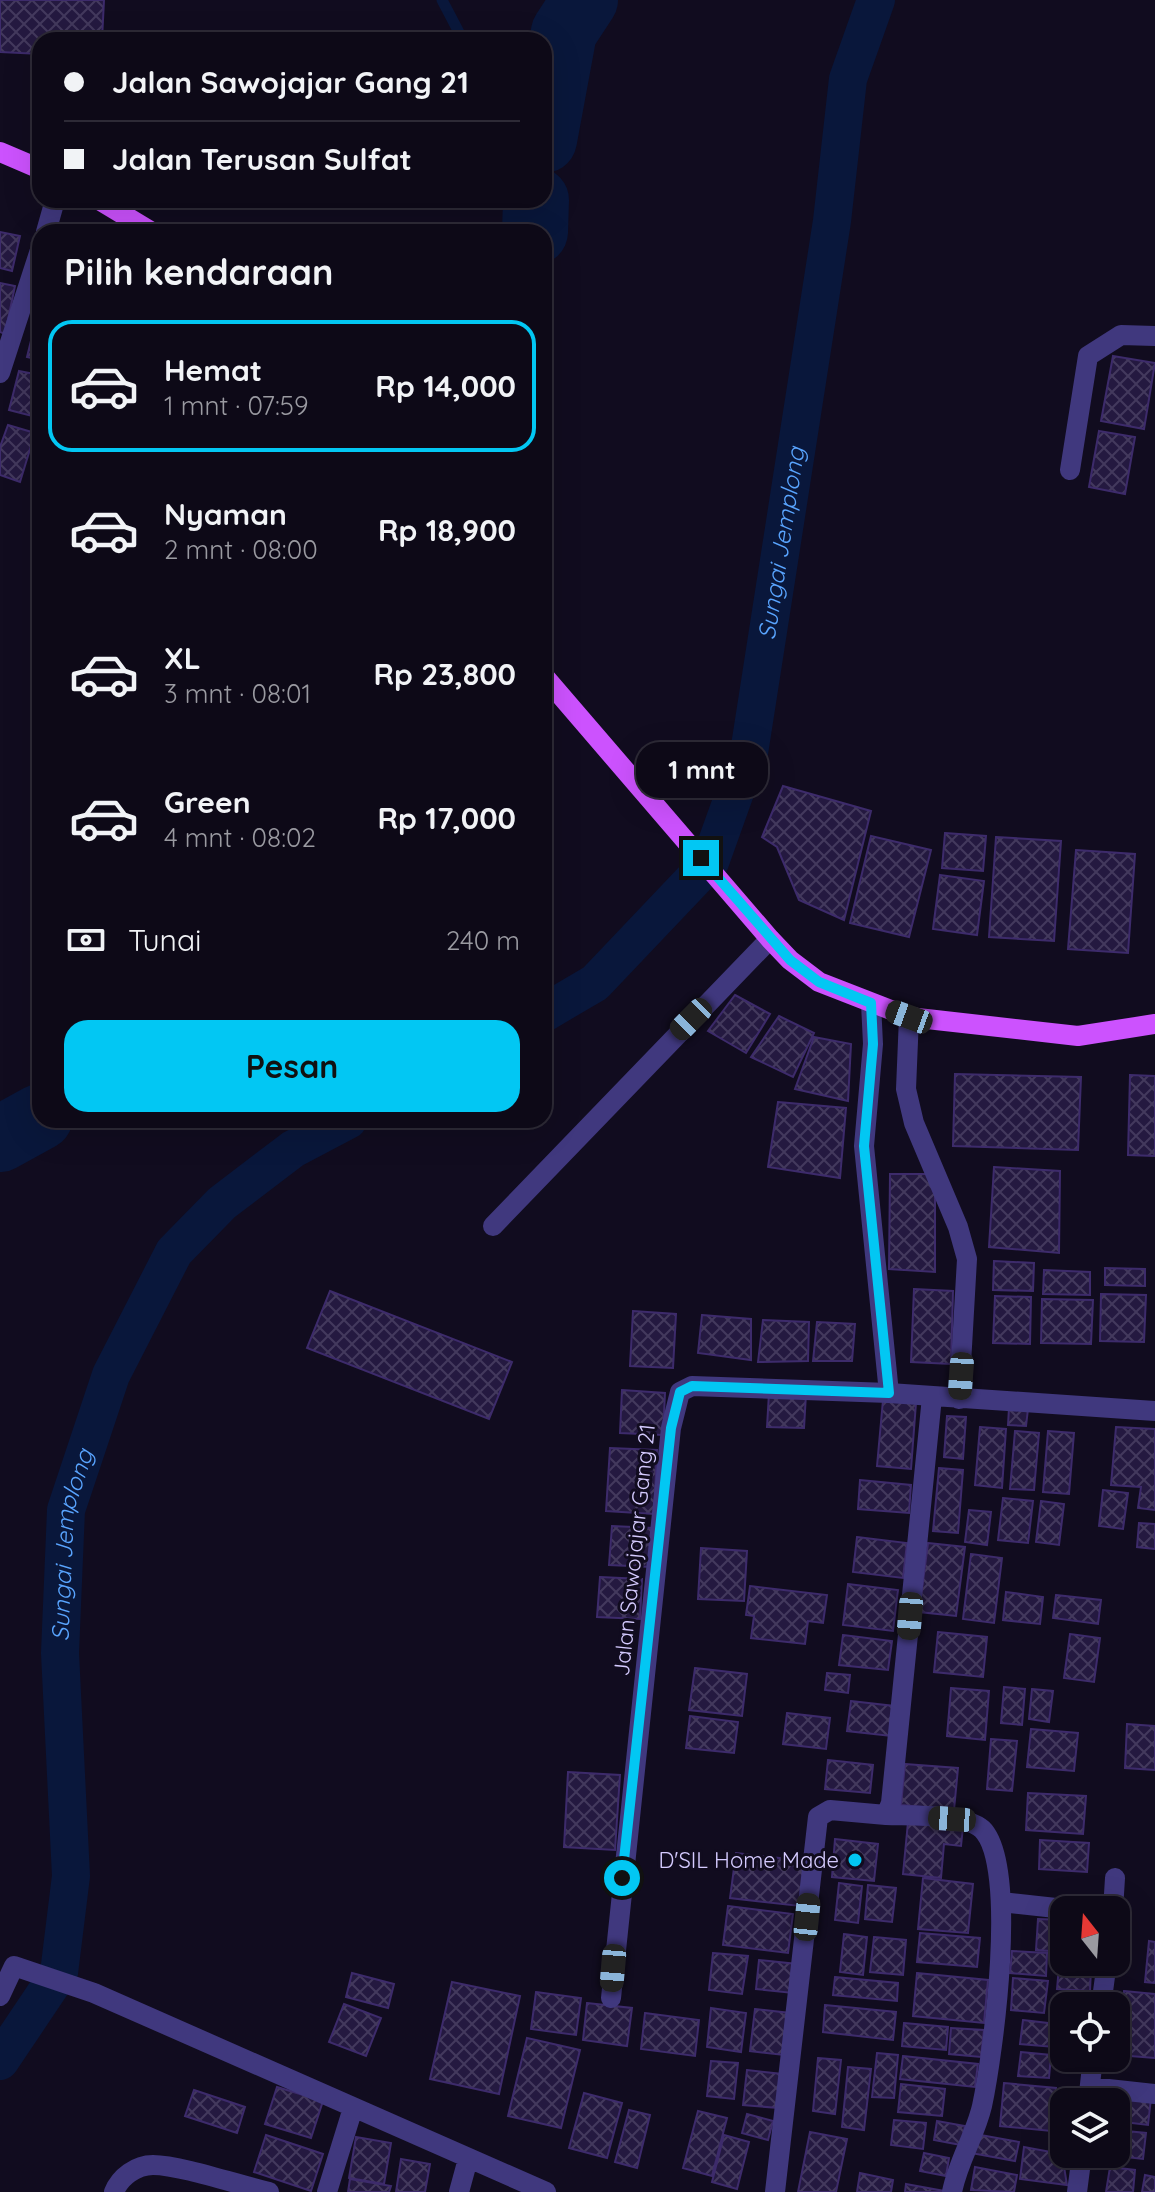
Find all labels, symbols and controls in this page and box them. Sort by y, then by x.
text: Jalan Sawojajar Gang 21 [112,63,469,101]
text: Jalan Terusan Sulfat [112,140,412,178]
text: Pilih kendaraan [64,249,333,294]
icon: car [68,350,140,422]
text: Hemat [164,351,262,389]
text: Rp 14,000 [375,367,516,405]
text: 1 mnt · 07:59 [164,389,308,422]
water label: Sungai Jemplong [751,443,811,642]
icon: car [68,494,140,566]
text: Nyaman [164,495,287,533]
text: Rp 18,900 [378,511,516,549]
text: 2 mnt · 08:00 [164,533,318,566]
icon: car [68,638,140,710]
text: XL [164,639,201,677]
text: Rp 23,800 [373,655,516,693]
text: 3 mnt · 08:01 [164,677,311,710]
callout: 1 mnt [635,742,767,798]
text: 1 mnt [668,753,736,786]
icon: car [68,782,140,854]
text: Green [164,783,251,821]
text: Rp 17,000 [377,799,516,837]
text: 4 mnt · 08:02 [164,821,316,854]
route end [683,840,719,876]
icon: cash [64,918,108,962]
text: Tunai [128,921,202,959]
text: 240 m [446,924,520,957]
car [666,994,716,1044]
car [882,998,936,1036]
button: Pesan [64,1020,520,1112]
car [947,1351,975,1401]
street label: Jalan Sawojajar Gang 21 [607,1423,661,1677]
water label: Sungai Jemplong [45,1443,100,1642]
car [896,1591,924,1641]
car [927,1805,977,1833]
place label: D'SIL Home Made [658,1846,839,1874]
marker: D'SIL Home Made [846,1851,864,1869]
route start [604,1860,640,1896]
car [793,1892,821,1942]
north arrow [1050,1896,1130,1976]
map controls [1050,1896,1130,2168]
car [599,1943,627,1993]
button: locate [1050,1992,1130,2072]
button: layers [1050,2088,1130,2168]

